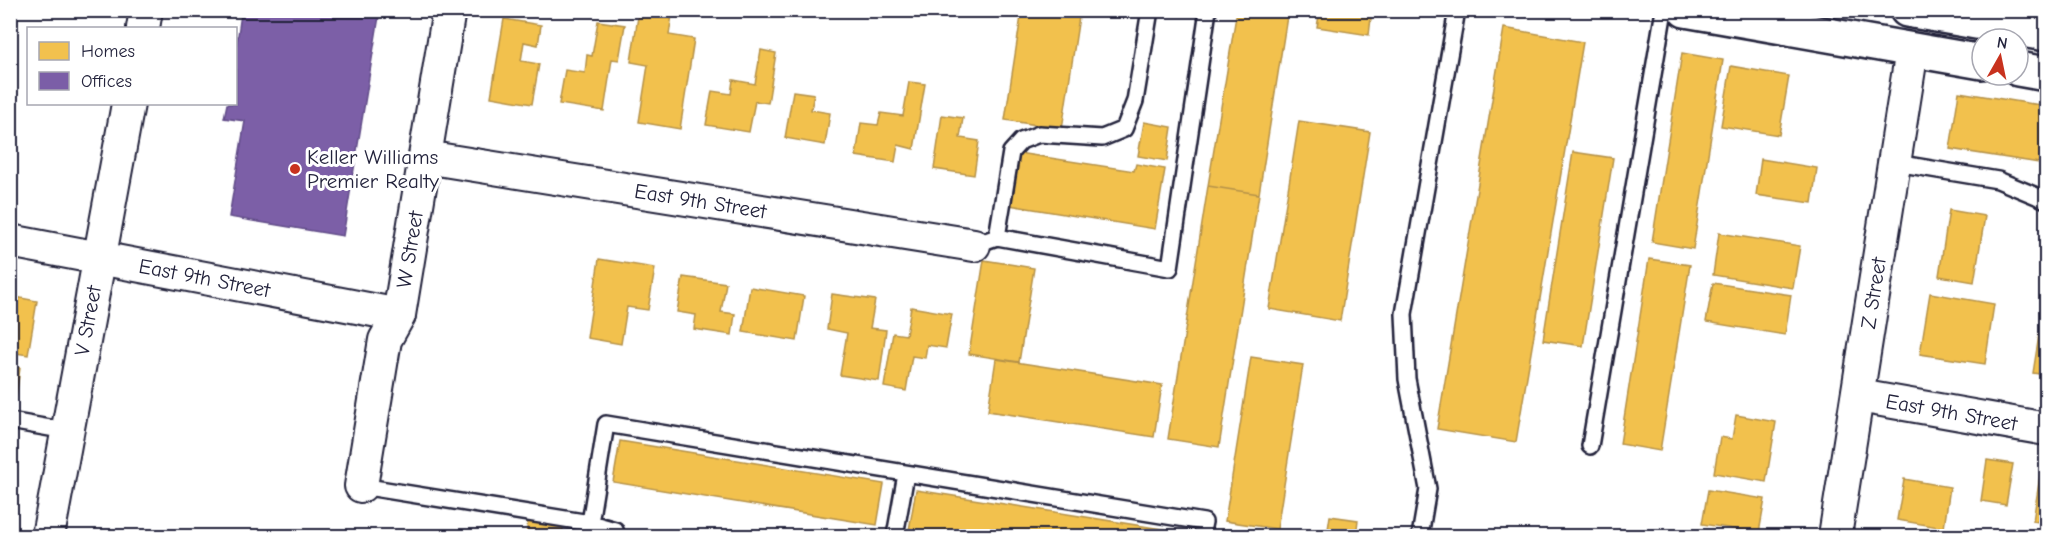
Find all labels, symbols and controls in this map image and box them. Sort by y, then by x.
legend [27,27,237,105]
north arrow [1970,27,2030,87]
text: N [1996,33,2009,53]
text: Homes [81,41,135,62]
text: Offices [81,71,132,92]
place label: Keller Williams Premier Realty [307,145,439,193]
marker: Keller Williams Premier Realty [288,162,302,176]
street label: East 9th Street [633,179,769,224]
street label: W Street [392,208,428,290]
street label: East 9th Street [137,254,273,302]
street label: Z Street [1856,255,1891,330]
street label: V Street [70,283,106,358]
street label: East 9th Street [1884,389,2020,436]

